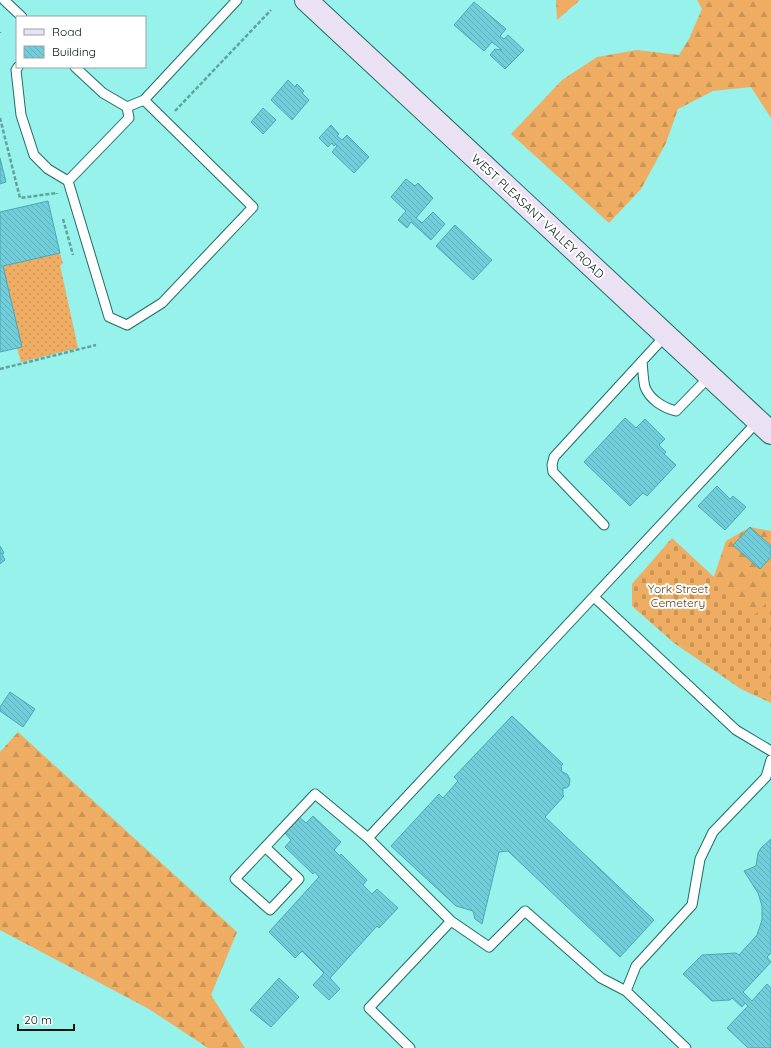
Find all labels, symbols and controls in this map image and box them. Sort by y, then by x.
legend [16,16,146,68]
text: Road [52,24,82,39]
text: Building [52,44,96,59]
street label: WEST PLEASANT VALLEY ROAD [469,151,608,282]
park label: York Street Cemetery [648,581,708,610]
scale bar [18,1006,74,1032]
text: 20 m [24,1012,52,1027]

